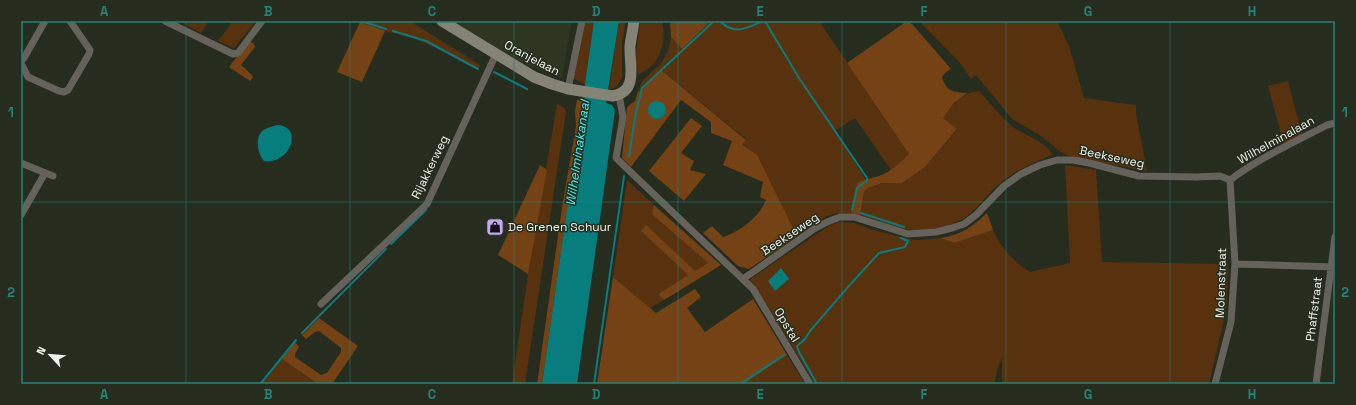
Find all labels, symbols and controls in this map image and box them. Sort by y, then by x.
text: A [100,3,109,20]
text: B [264,3,273,20]
text: C [428,3,436,20]
text: D [592,3,601,20]
text: E [756,3,764,20]
text: F [921,3,928,20]
text: G [1084,3,1092,20]
text: H [1248,3,1256,20]
street label: Oranjelaan [501,37,563,79]
water label: Wilhelminakanaal [562,97,594,207]
text: 1 [8,104,14,121]
text: 1 [1342,104,1348,121]
street label: Wilhelminalaan [1235,112,1317,168]
street label: Rijakkerweg [408,133,452,201]
street label: Beekseweg [1078,142,1146,172]
street label: Beekseweg [758,209,822,259]
shop icon: De Grenen Schuur [485,217,505,237]
place label: De Grenen Schuur [508,219,612,235]
street label: Molenstraat [1212,248,1230,318]
street label: Phaffstraat [1302,276,1326,342]
text: 2 [7,284,15,301]
text: 2 [1341,284,1349,301]
street label: Opstal [771,305,803,345]
north arrow [30,335,70,375]
text: N [33,344,49,357]
text: A [100,386,109,403]
text: B [264,386,273,403]
text: C [428,386,436,403]
text: D [592,386,601,403]
text: E [756,386,764,403]
text: F [921,386,928,403]
text: G [1084,386,1092,403]
text: H [1248,386,1256,403]

